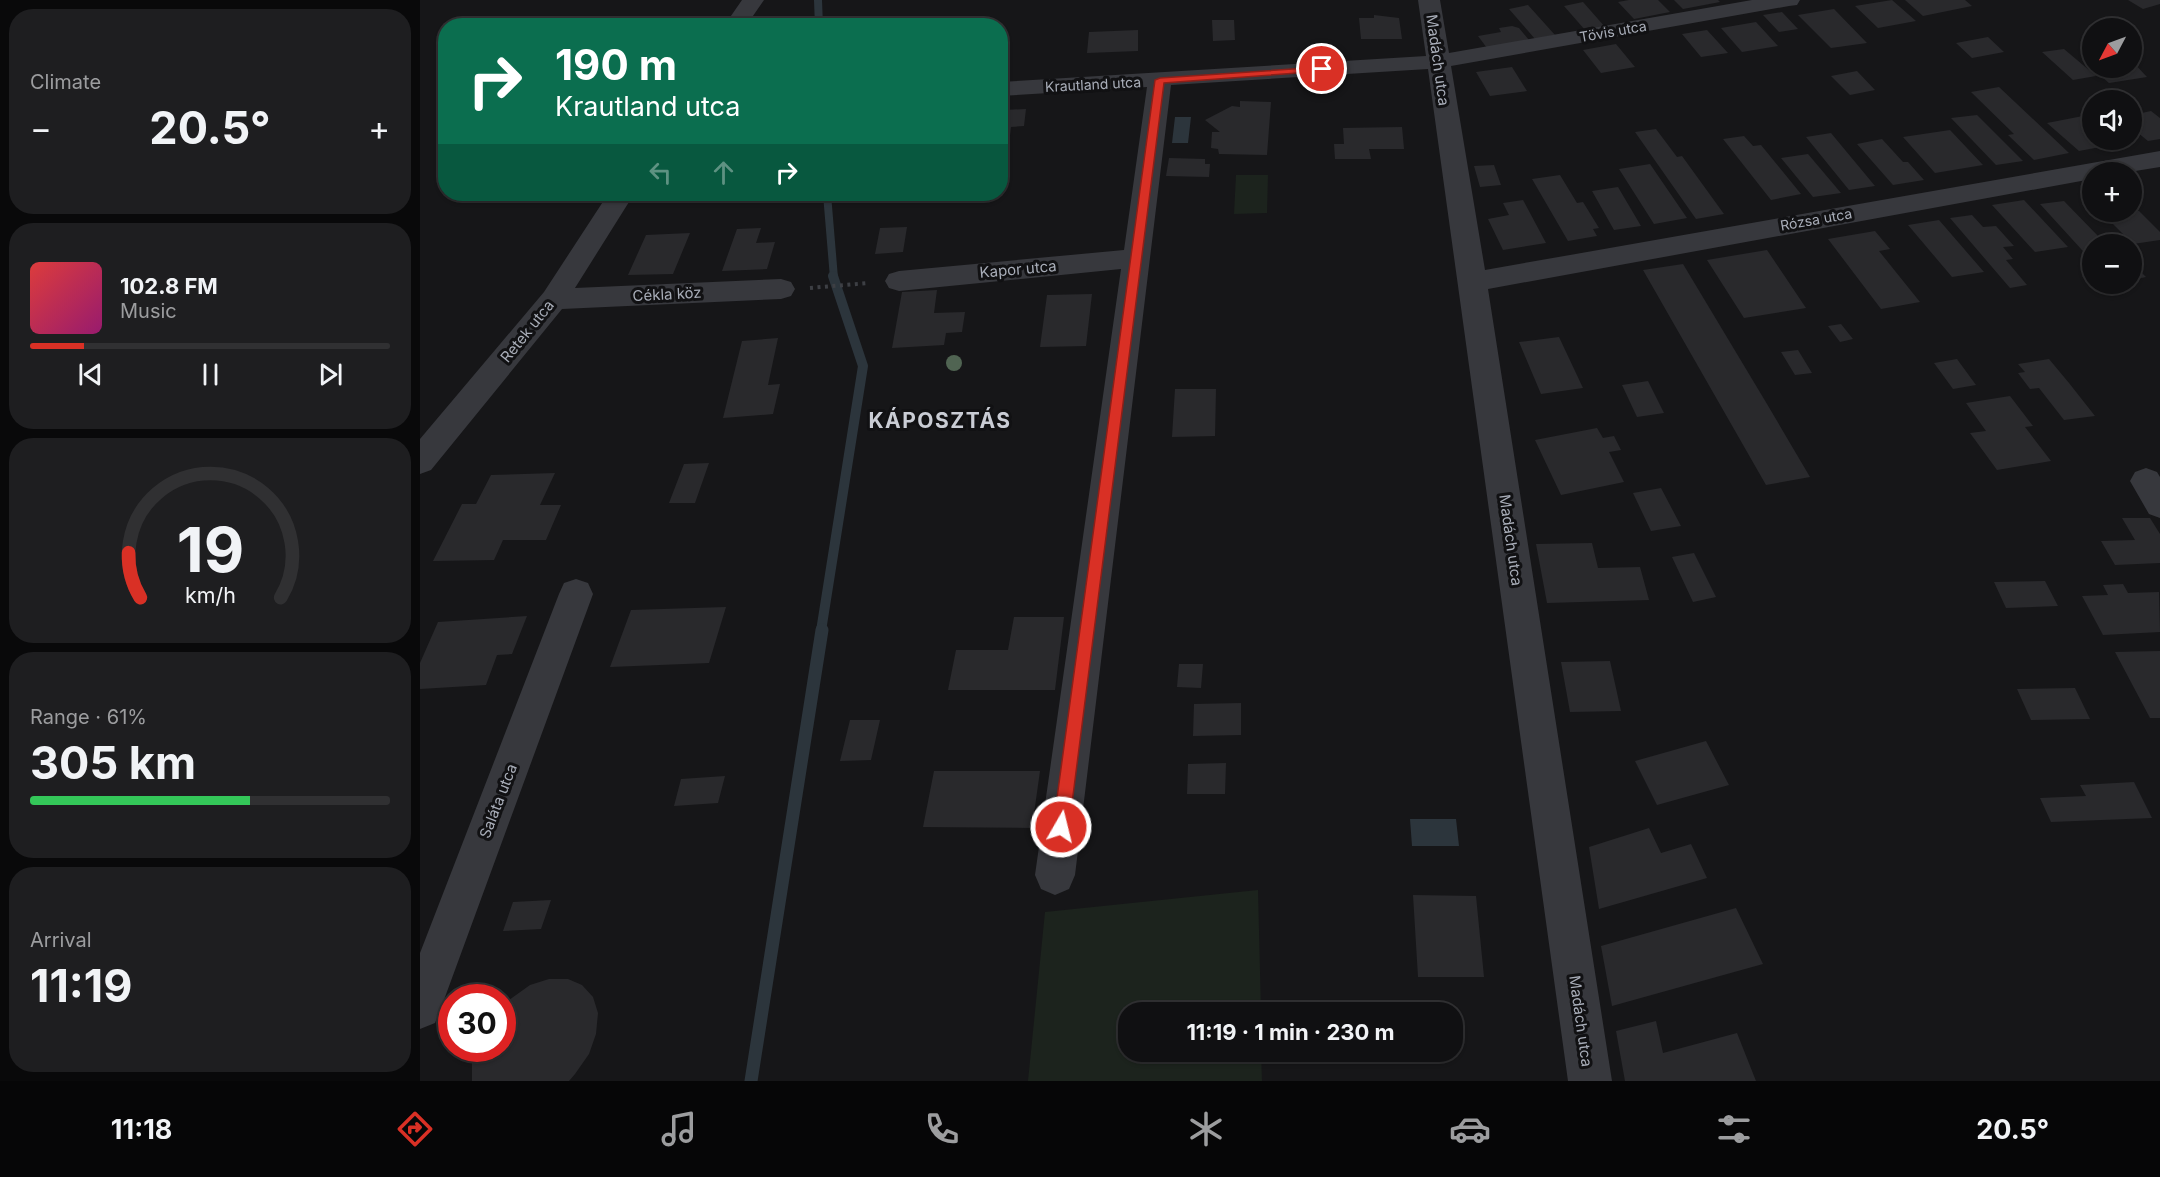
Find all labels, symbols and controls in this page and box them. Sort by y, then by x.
street label: Madách utca [1422,13,1454,107]
street label: Tövis utca [1578,17,1648,45]
north arrow [2082,18,2142,78]
map controls [2082,18,2142,294]
text: 190 m [555,39,677,90]
icon: right [456,42,534,120]
pin [1296,43,1347,94]
icon: arrive [1305,52,1338,85]
text: Climate [30,70,101,94]
street label: Krautland utca [1045,73,1141,95]
text: Krautland utca [555,90,740,123]
button: sound [2082,90,2142,150]
text: 20.5° [149,100,271,155]
text: − [30,108,52,148]
text: + [368,108,390,148]
icon: left [644,156,677,189]
icon: ahead [707,156,740,189]
icon: right [770,156,803,189]
button: + [2082,162,2142,222]
street label: Rózsa utca [1779,204,1853,234]
button: − [2082,234,2142,294]
street label: Kapor utca [979,256,1057,282]
text: 102.8 FM [120,273,218,299]
street label: Cékla köz [632,283,702,305]
street label: Retek utca [496,296,558,366]
text: Music [120,299,177,323]
icon: previous [74,358,107,391]
icon: pause [194,358,227,391]
icon: next [314,358,347,391]
district label: KÁPOSZTÁS [868,407,1012,433]
street label: Madách utca [1495,493,1527,587]
text: 19 [176,512,244,587]
text: km/h [185,582,235,608]
text: Range · 61% [30,705,147,729]
text: 305 km [30,735,196,790]
street label: Saláta utca [475,761,521,841]
position arrow [1029,795,1093,859]
text: Arrival [30,928,92,952]
text: 11:19 [30,958,132,1013]
street label: Madách utca [1565,974,1597,1068]
speed limit sign: 30 [438,984,516,1062]
text: 11:19 · 1 min · 230 m [1186,1019,1395,1045]
icon: directions [394,1108,436,1150]
icon: music [658,1108,700,1150]
icon: phone [921,1108,963,1150]
icon: climate [1185,1108,1227,1150]
icon: car [1449,1108,1491,1150]
icon: filters [1713,1108,1755,1150]
text: 11:18 [111,1113,172,1146]
text: 20.5° [1976,1113,2049,1146]

